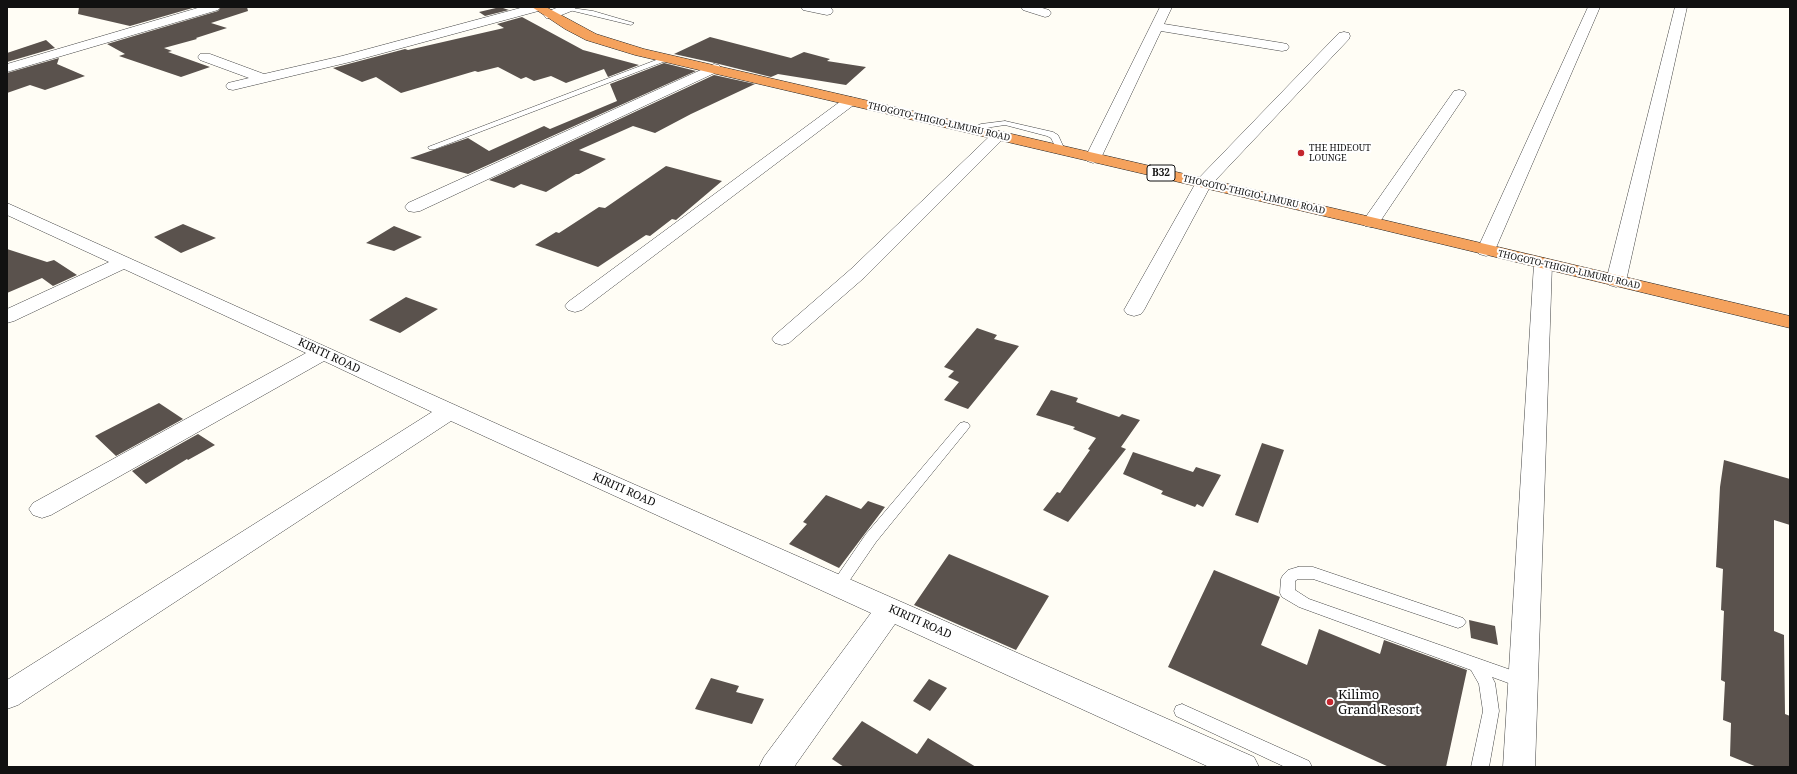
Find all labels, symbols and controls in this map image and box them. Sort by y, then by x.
street label: THOGOTO-THIGIO-LIMURU ROAD [867,100,1011,144]
place label: THE HIDEOUT LOUNGE [1309,143,1371,164]
marker: THE HIDEOUT LOUNGE [1296,148,1306,158]
road number: B32 [1147,165,1175,181]
street label: THOGOTO-THIGIO-LIMURU ROAD [1182,173,1326,217]
street label: THOGOTO-THIGIO-LIMURU ROAD [1497,248,1641,292]
street label: KIRITI ROAD [296,336,362,376]
street label: KIRITI ROAD [591,470,657,510]
street label: KIRITI ROAD [887,602,953,642]
place label: Kilimo Grand Resort [1338,687,1420,718]
marker: Kilimo Grand Resort [1325,697,1335,707]

